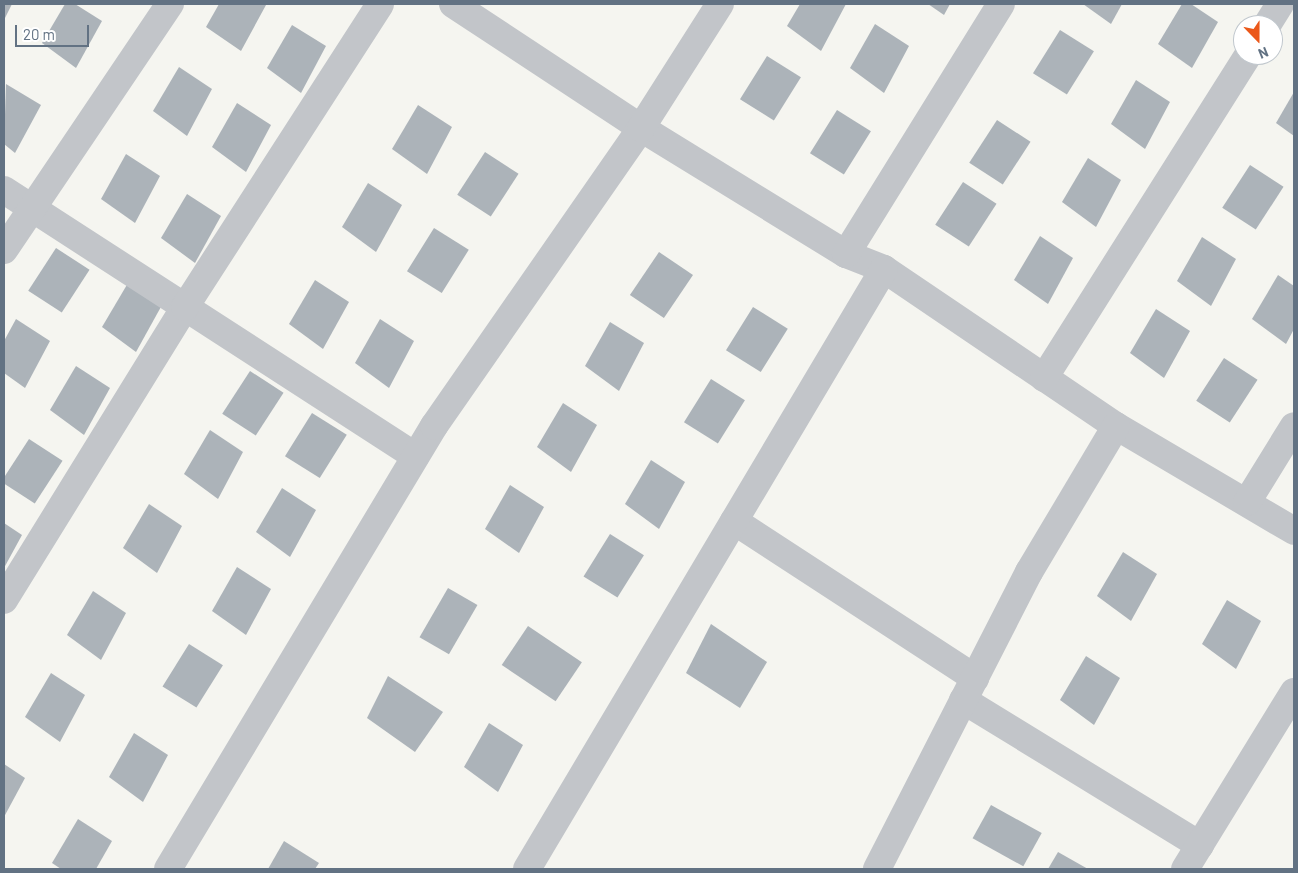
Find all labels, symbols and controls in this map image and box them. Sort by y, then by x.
scale bar [18,15,91,47]
north arrow [1233,15,1283,65]
text: 20 m [23,25,55,43]
text: N [1256,44,1271,63]

